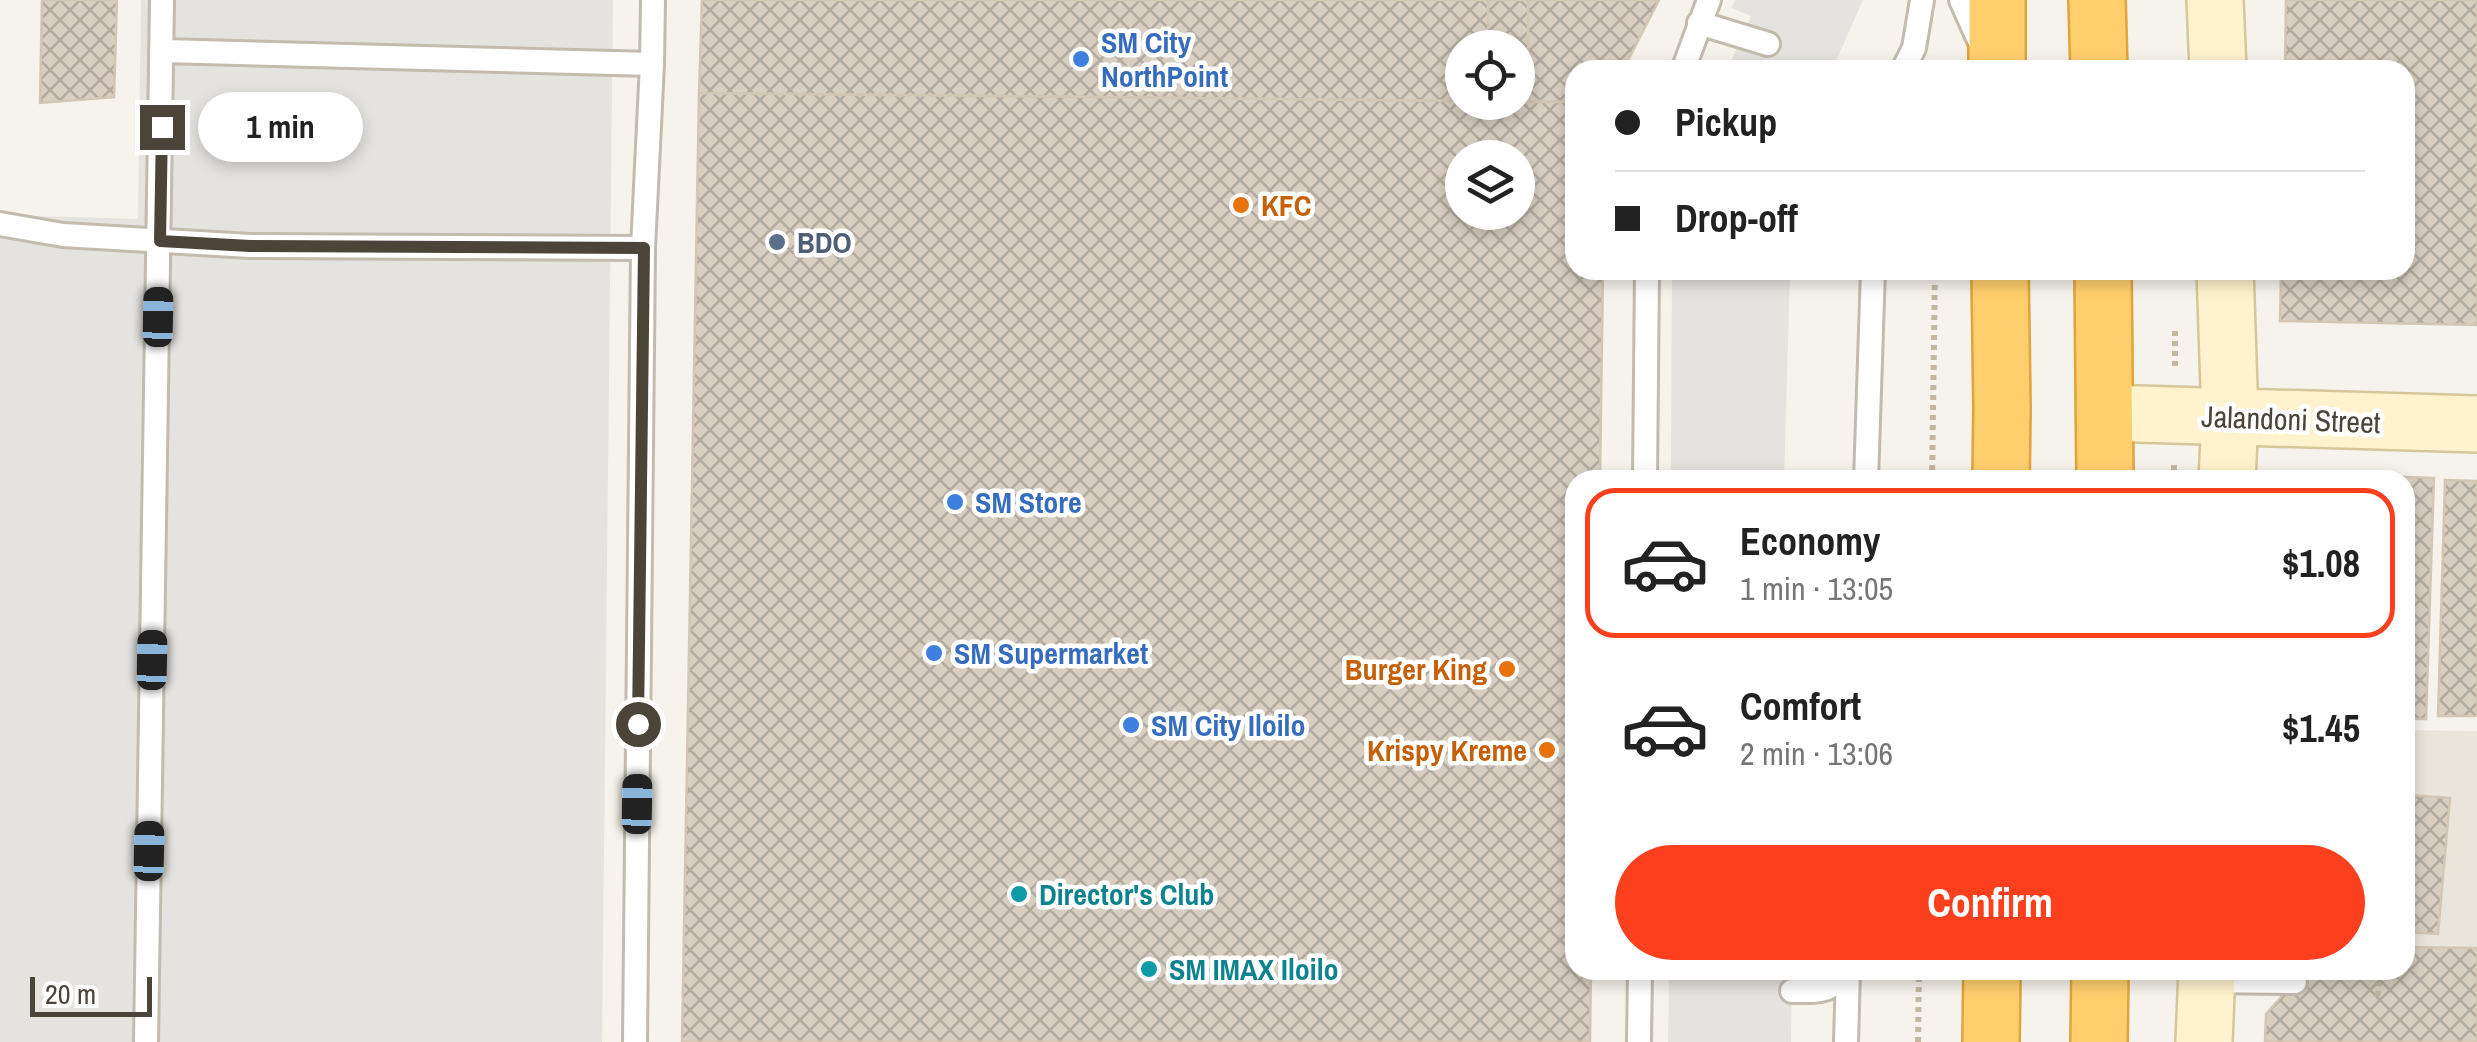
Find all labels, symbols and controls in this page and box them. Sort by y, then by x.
place label: SM City NorthPoint [1101,22,1228,96]
map controls [1445,30,1535,230]
button: locate [1445,30,1535,120]
marker: SM City NorthPoint [1070,48,1092,70]
callout: 1 min [197,92,362,162]
text: Pickup [1675,97,1777,148]
route end [140,105,185,150]
text: 1 min [246,105,315,148]
button: layers [1445,140,1535,230]
place label: KFC [1261,185,1312,225]
text: Drop-off [1675,193,1798,244]
marker: KFC [1230,194,1252,216]
place label: BDO [797,222,852,262]
marker: BDO [766,231,788,253]
car [142,287,174,347]
street label: Jalandoni Street [2201,396,2381,442]
place label: SM Store [975,482,1082,522]
marker: SM Store [944,491,966,513]
text: Economy [1740,516,1880,567]
icon: car [1620,518,1710,608]
text: $1.08 [2282,538,2360,589]
text: 1 min · 13:05 [1740,567,1893,610]
car [136,630,168,690]
place label: SM Supermarket [954,633,1148,673]
marker: SM Supermarket [923,642,945,664]
place label: Burger King [1345,649,1487,689]
marker: Burger King [1496,658,1518,680]
text: Comfort [1740,681,1861,732]
icon: car [1620,683,1710,773]
route start [616,702,661,747]
text: $1.45 [2282,703,2360,754]
place label: SM City Iloilo [1151,705,1305,745]
marker: SM City Iloilo [1120,714,1142,736]
place label: Krispy Kreme [1367,730,1527,770]
text: 2 min · 13:06 [1740,732,1893,775]
marker: Krispy Kreme [1536,739,1558,761]
car [621,774,653,834]
car [133,821,165,881]
button: Confirm [1615,845,2365,960]
place label: Director's Club [1039,874,1214,914]
marker: Director's Club [1008,883,1030,905]
place label: SM IMAX Iloilo [1169,949,1339,989]
marker: SM IMAX Iloilo [1138,958,1160,980]
scale bar [30,972,152,1016]
text: 20 m [45,975,96,1013]

